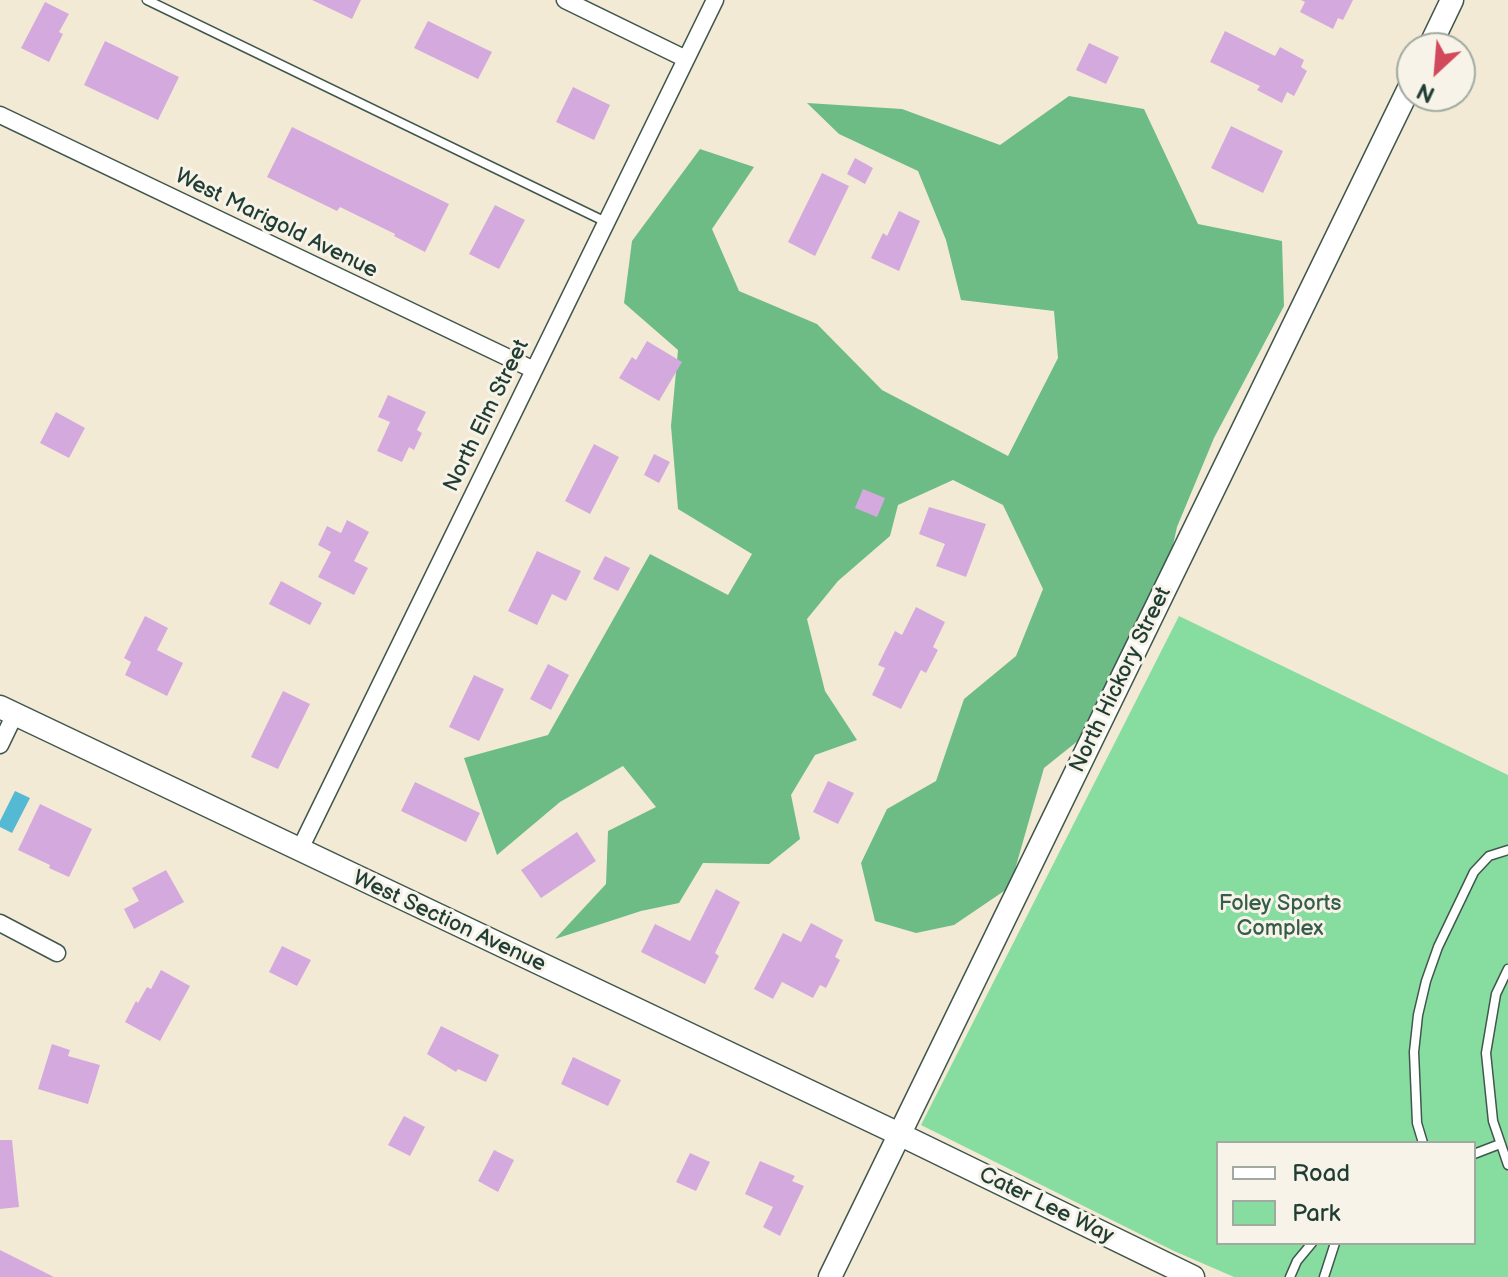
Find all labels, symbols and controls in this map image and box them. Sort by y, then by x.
north arrow [1396,32,1476,112]
text: N [1413,76,1439,108]
street label: West Marigold Avenue [170,163,382,285]
street label: North Elm Street [439,336,535,496]
street label: North Hickory Street [1065,583,1177,777]
street label: West Section Avenue [348,866,550,978]
park label: Foley Sports Complex [1219,891,1341,942]
legend [1216,1141,1476,1245]
text: Road [1292,1159,1350,1188]
street label: Cater Lee Way [974,1162,1118,1250]
text: Park [1292,1199,1340,1228]

